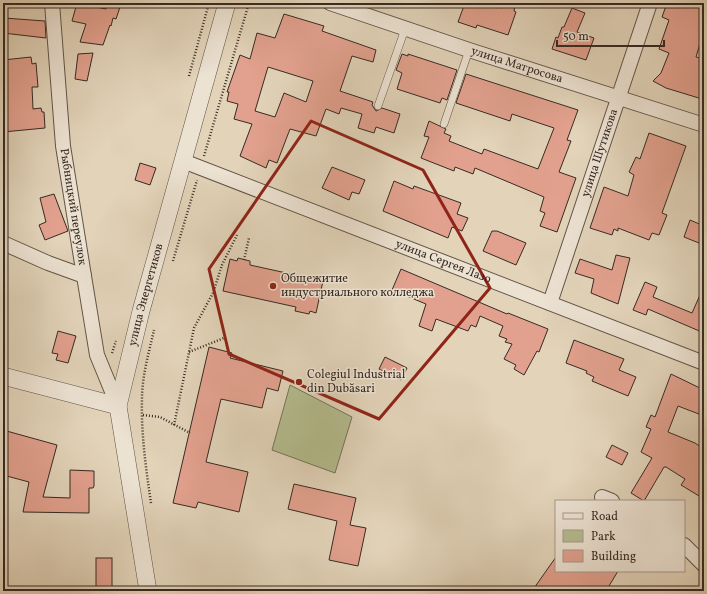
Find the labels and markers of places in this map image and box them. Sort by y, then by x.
place label: Общежитие индустриального колледжа [281,271,434,301]
marker: Общежитие индустриального колледжа [268,281,278,291]
place label: Colegiul Industrial din Dubăsari [307,367,406,397]
marker: Colegiul Industrial din Dubăsari [294,377,304,387]

